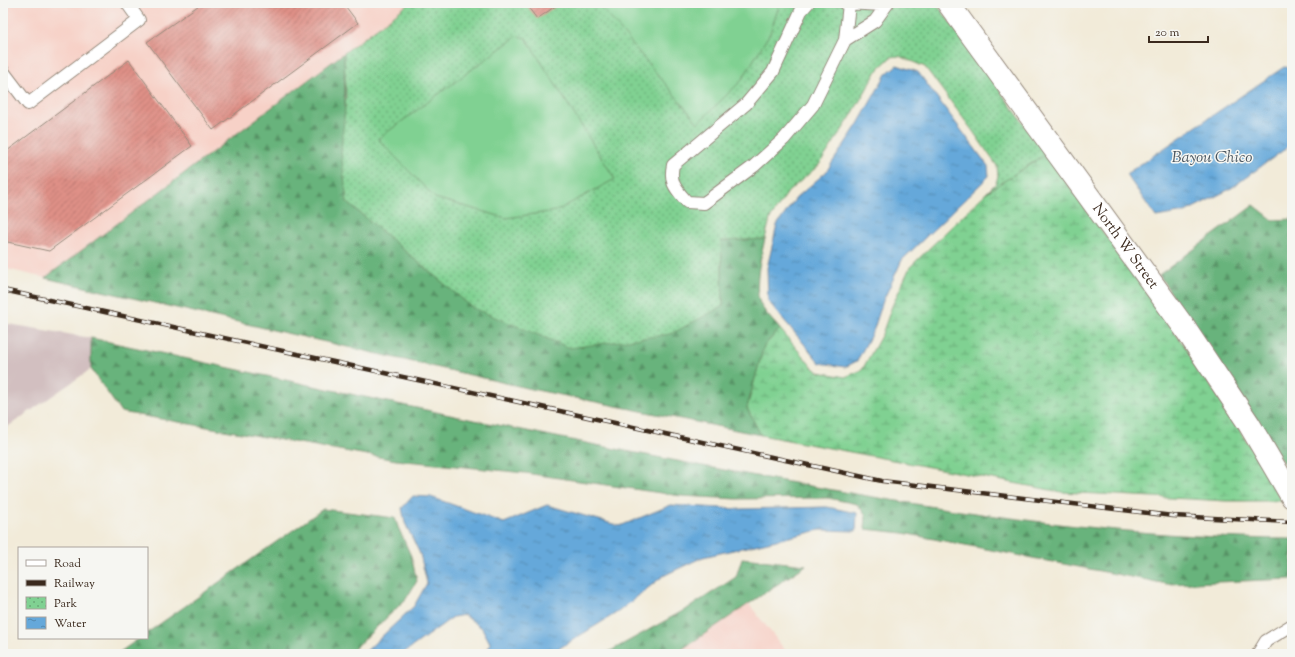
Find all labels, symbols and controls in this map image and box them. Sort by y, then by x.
scale bar [1149,18,1208,44]
text: 20 m [1155,24,1180,42]
water label: Bayou Chico [1172,147,1252,170]
street label: North W Street [1087,199,1164,293]
legend [18,547,148,639]
text: Road [54,555,81,573]
text: Railway [54,575,95,593]
text: Park [54,595,77,613]
text: Water [54,615,87,633]

